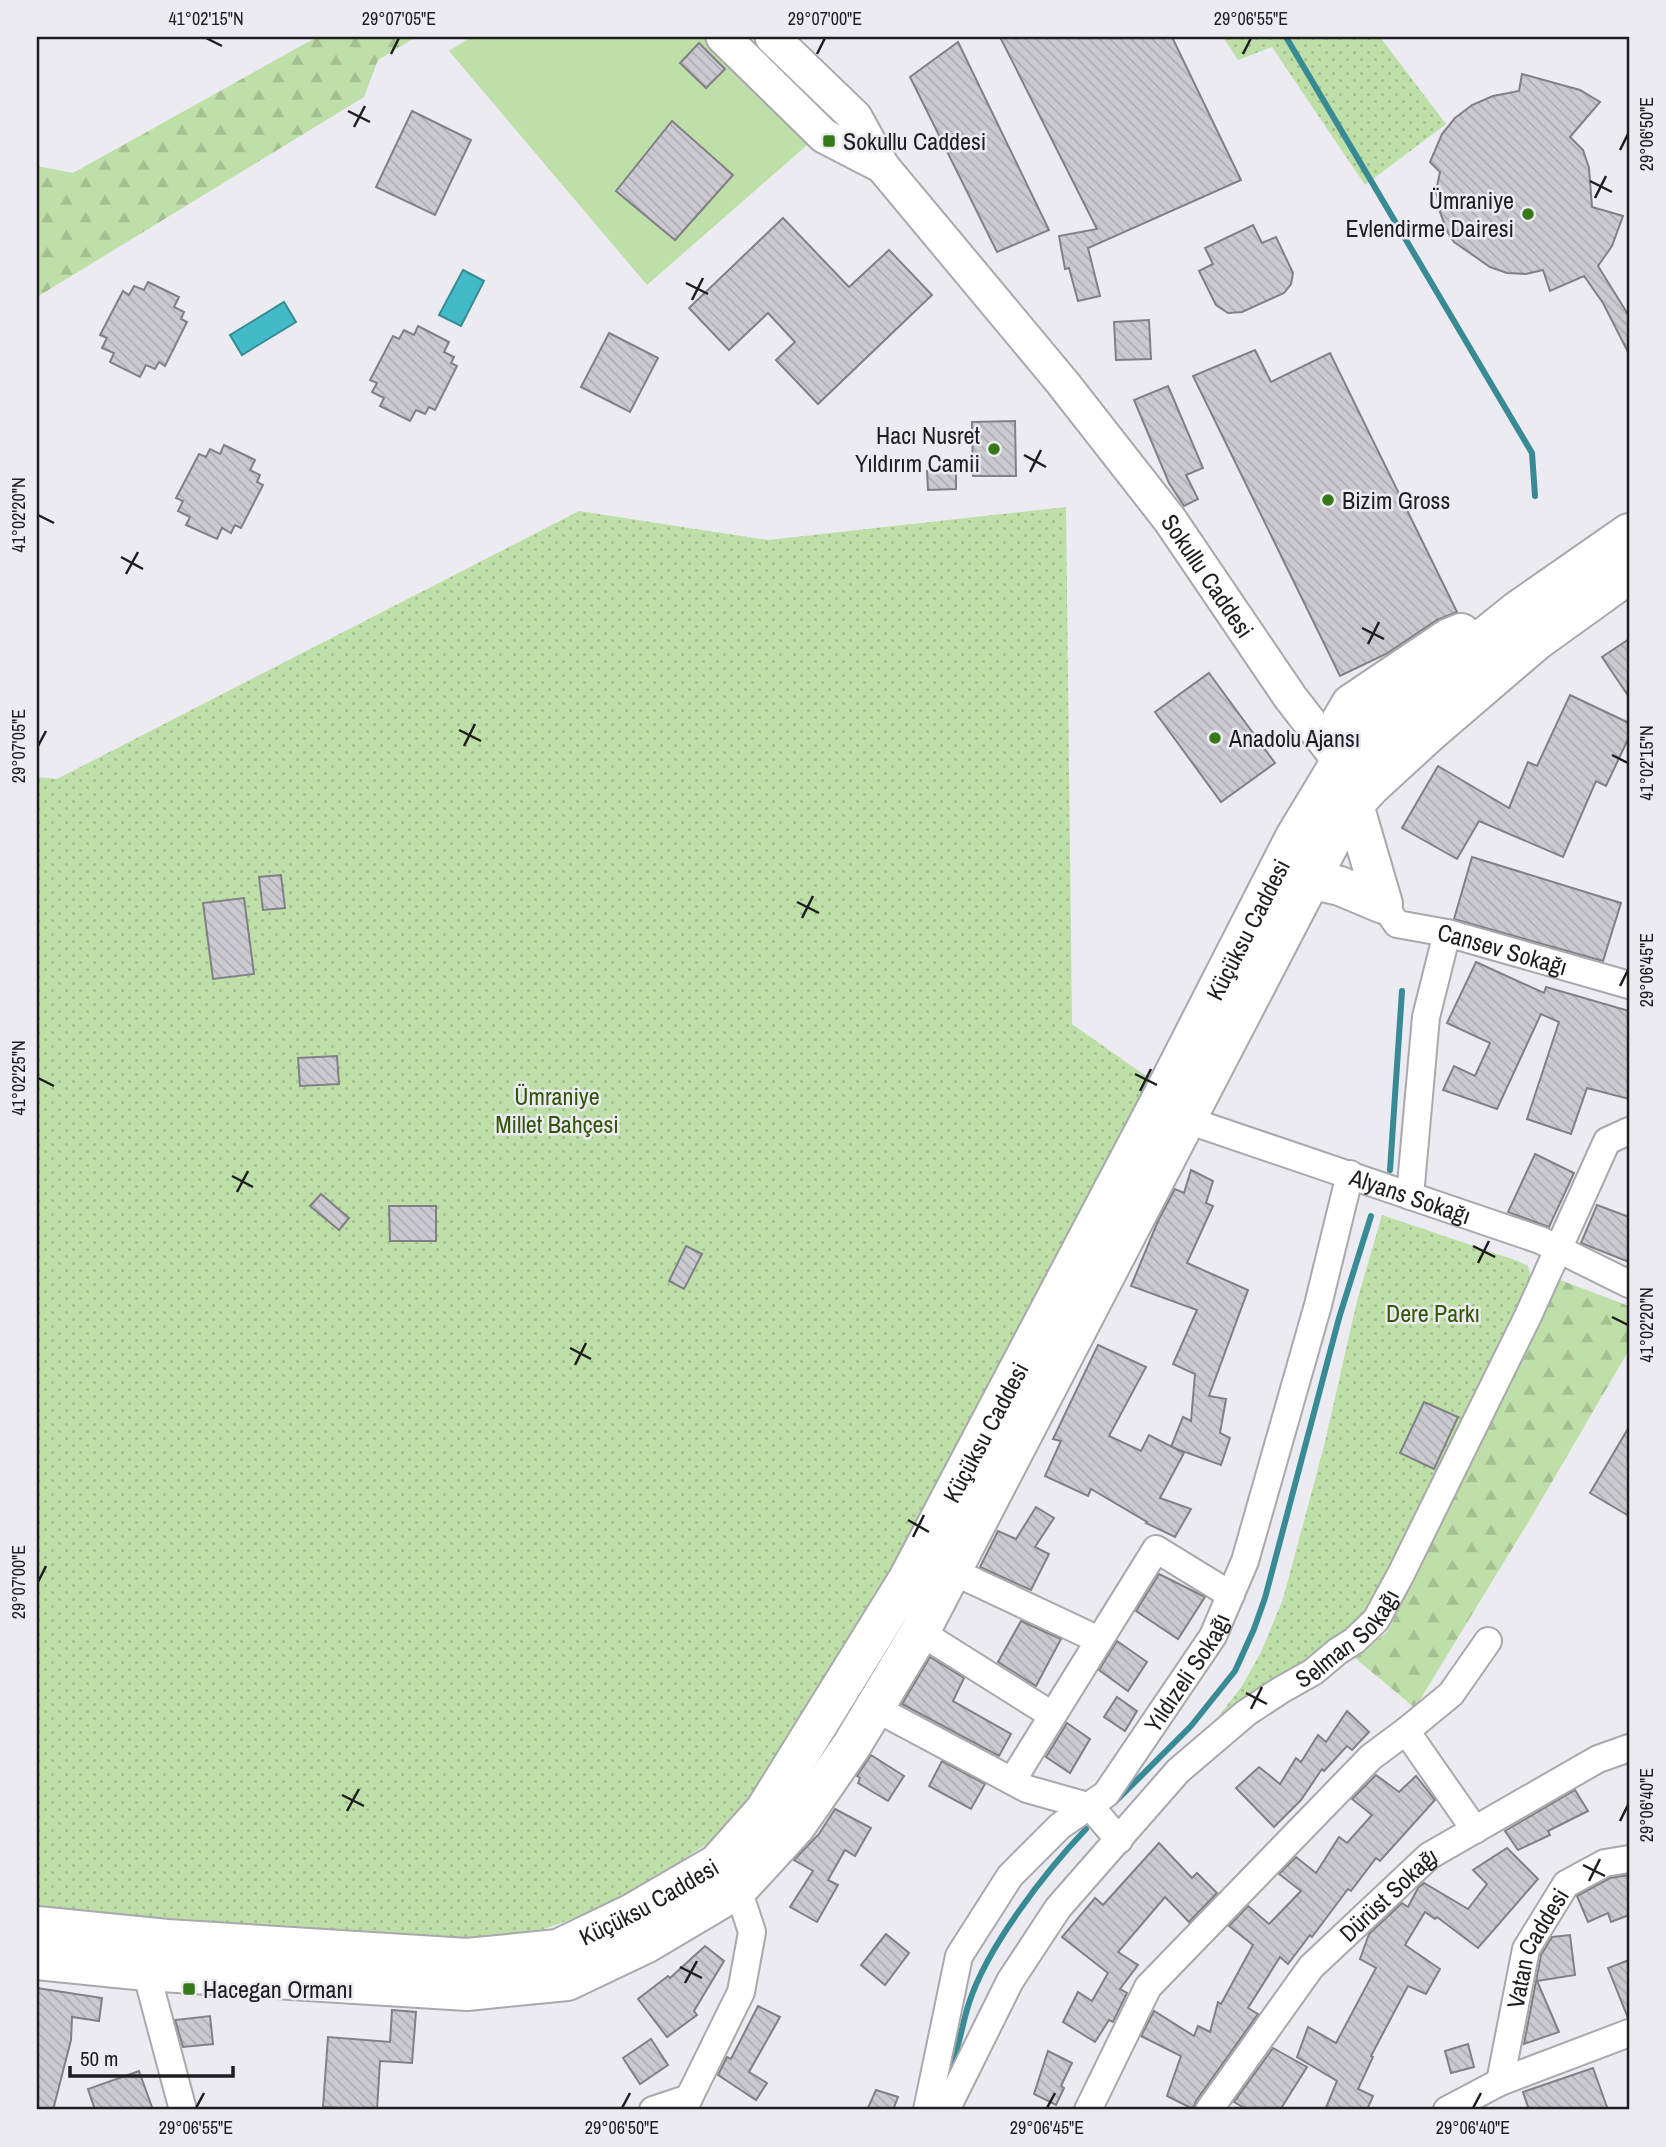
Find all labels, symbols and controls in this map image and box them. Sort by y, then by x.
text: 41°02'15"N [168,6,244,31]
text: 29°07'05"E [362,6,436,31]
text: 29°07'00"E [788,6,862,31]
text: 29°06'55"E [1214,6,1288,31]
text: 29°06'50"E [1634,97,1659,171]
place label: Sokullu Caddesi [843,125,986,157]
marker: Sokullu Caddesi [821,133,837,149]
place label: Ümraniye Evlendirme Dairesi [1346,184,1514,244]
marker: Ümraniye Evlendirme Dairesi [1520,206,1536,222]
place label: Hacı Nusret Yıldırım Camii [855,419,981,479]
marker: Hacı Nusret Yıldırım Camii [986,441,1002,457]
text: 41°02'20"N [6,477,31,553]
place label: Bizim Gross [1342,484,1450,516]
marker: Bizim Gross [1320,492,1336,508]
street label: Sokullu Caddesi [1154,507,1261,644]
text: 29°07'05"E [6,709,31,783]
place label: Anadolu Ajansı [1228,722,1360,754]
text: 41°02'15"N [1634,725,1659,801]
marker: Anadolu Ajansı [1207,730,1223,746]
street label: Küçüksu Caddesi [1198,854,1297,1006]
street label: Cansev Sokağı [1435,916,1571,983]
text: 29°06'45"E [1634,933,1659,1007]
text: 41°02'25"N [6,1040,31,1116]
park label: Ümraniye Millet Bahçesi [495,1080,619,1140]
street label: Alyans Sokağı [1345,1160,1475,1231]
text: 41°02'20"N [1634,1287,1659,1363]
park label: Dere Parkı [1386,1297,1480,1329]
street label: Küçüksu Caddesi [935,1356,1036,1508]
text: 29°07'00"E [6,1545,31,1619]
street label: Selman Sokağı [1289,1583,1406,1695]
street label: Yıldızeli Sokağı [1136,1608,1237,1738]
text: 29°06'40"E [1634,1768,1659,1842]
street label: Dürüst Sokağı [1332,1839,1443,1949]
street label: Küçüksu Caddesi [574,1851,724,1953]
street label: Vatan Caddesi [1499,1882,1576,2011]
place label: Hacegan Ormanı [203,1973,353,2005]
marker: Hacegan Ormanı [181,1981,197,1997]
scale bar [70,2035,233,2079]
text: 50 m [80,2044,118,2073]
text: 29°06'55"E [159,2115,233,2140]
text: 29°06'50"E [585,2115,659,2140]
text: 29°06'45"E [1010,2115,1084,2140]
text: 29°06'40"E [1436,2115,1510,2140]

